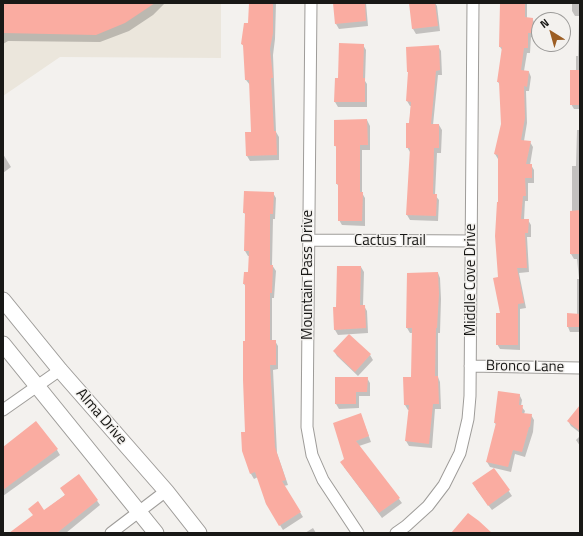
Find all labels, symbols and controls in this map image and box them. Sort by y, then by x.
north arrow [531,12,571,52]
text: N [537,15,552,32]
street label: Mountain Pass Drive [299,210,317,340]
street label: Middle Cove Drive [462,224,480,336]
street label: Cactus Trail [354,232,426,250]
street label: Bronco Lane [486,357,564,377]
street label: Alma Drive [72,385,130,449]

